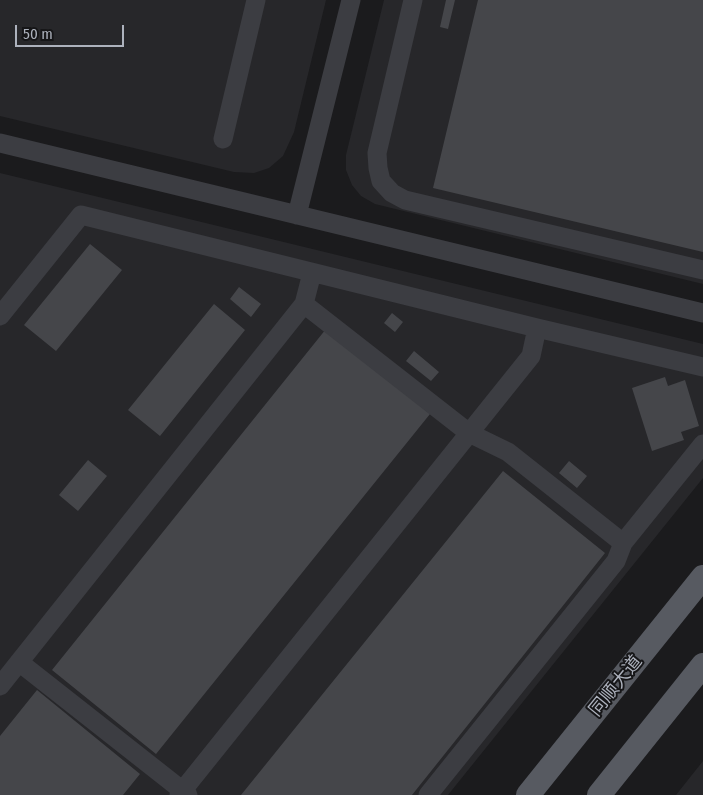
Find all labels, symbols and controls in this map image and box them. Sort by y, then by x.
scale bar [18,15,126,47]
text: 50 m [23,25,53,43]
street label: 同顺大道 [585,651,647,721]

